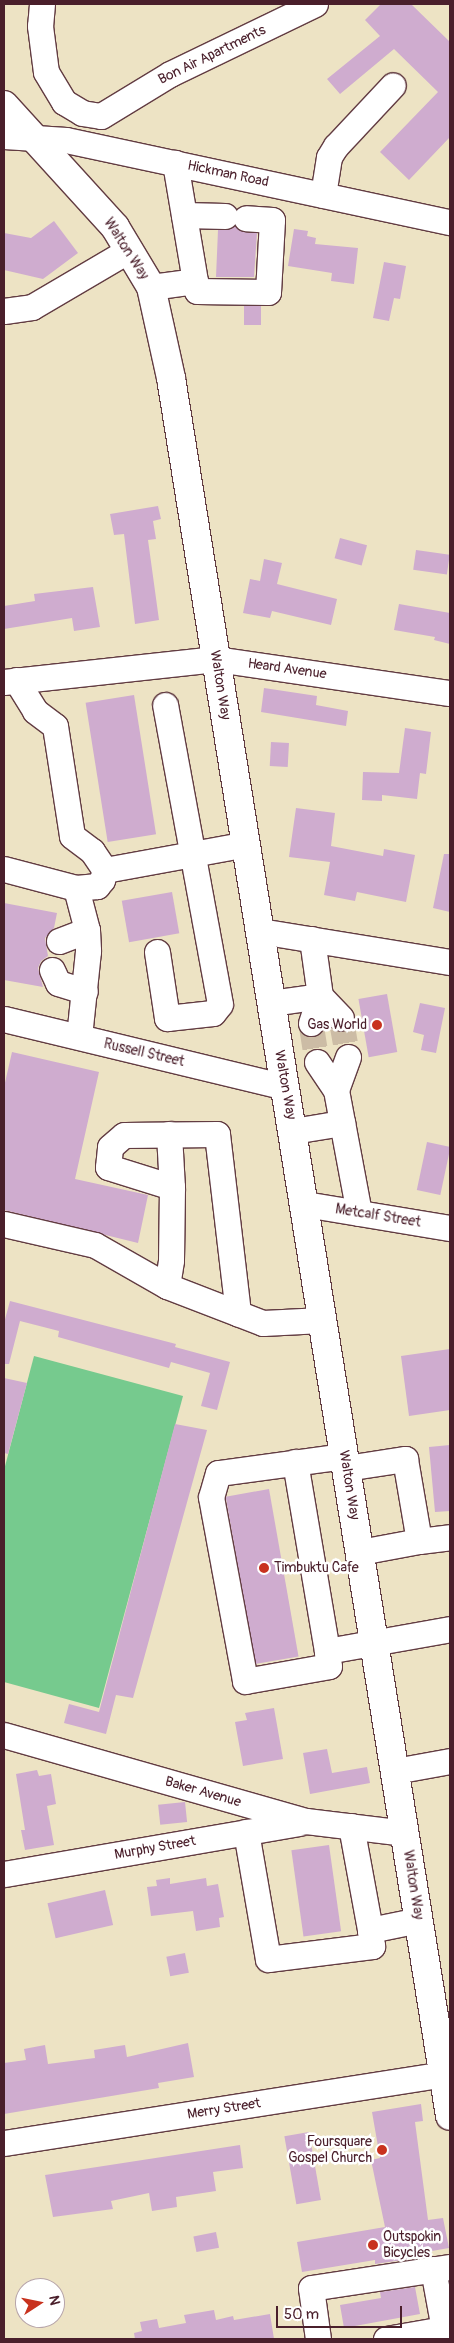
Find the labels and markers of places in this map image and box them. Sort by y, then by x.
place label: Gas World [307,1017,367,1033]
marker: Gas World [371,1019,383,1031]
place label: Timbuktu Cafe [274,1560,359,1576]
marker: Timbuktu Cafe [258,1562,270,1574]
place label: Foursquare Gospel Church [288,2134,372,2166]
marker: Foursquare Gospel Church [376,2144,388,2156]
place label: Outspokin Bicycles [383,2229,441,2262]
marker: Outspokin Bicycles [367,2239,379,2251]

